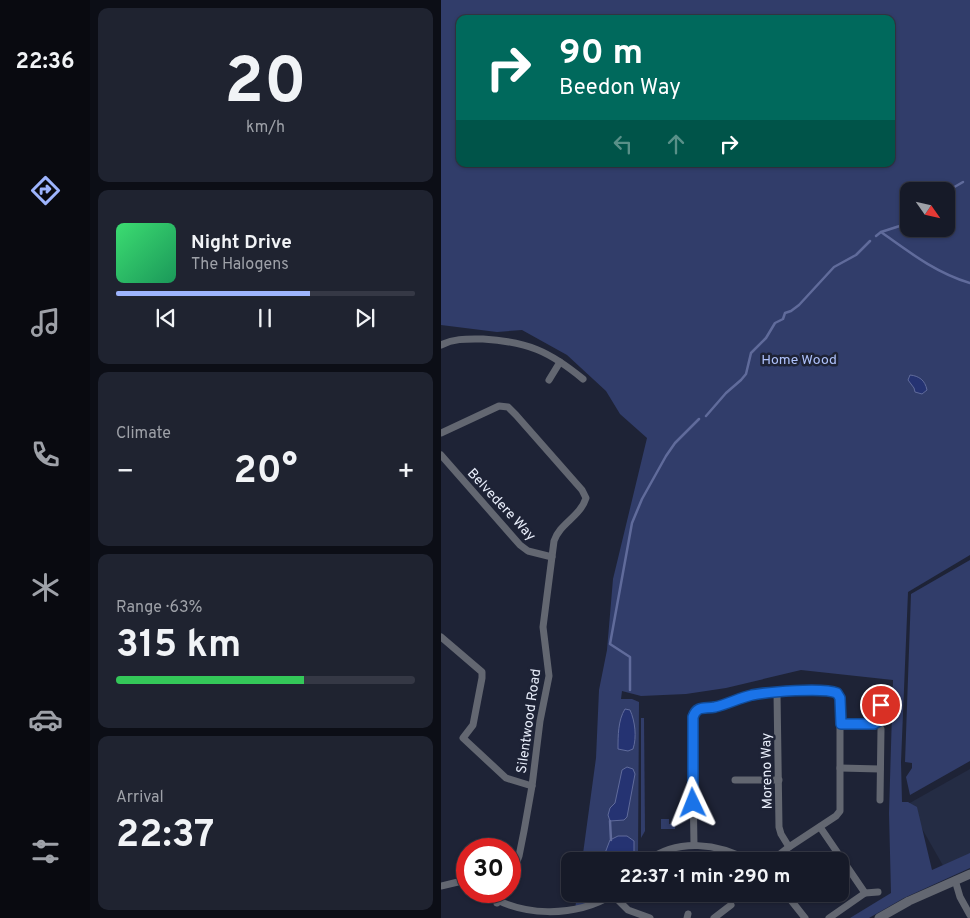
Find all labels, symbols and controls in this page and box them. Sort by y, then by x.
text: 90 m [559,32,643,76]
icon: right [476,35,541,100]
text: 20 [224,44,307,126]
text: 22:36 [16,49,74,76]
text: Beedon Way [559,75,681,102]
text: km/h [246,118,285,138]
icon: left [609,130,637,158]
icon: ahead [662,130,690,158]
icon: right [715,130,743,158]
icon: directions [28,173,63,208]
north arrow [900,182,955,238]
map controls [900,182,955,237]
text: Night Drive [191,231,292,255]
text: The Halogens [191,255,289,275]
icon: previous [152,304,180,332]
icon: pause [251,304,279,332]
icon: next [351,304,379,332]
icon: music [28,305,63,340]
park label: Home Wood [761,352,837,369]
text: Climate [116,424,171,444]
icon: phone [28,437,63,472]
text: 20° [233,448,298,497]
text: − [116,455,134,491]
text: + [397,455,415,491]
street label: Belvedere Way [463,465,539,545]
icon: climate [28,570,63,605]
text: Range · 63% [116,598,203,618]
text: 315 km [116,622,241,671]
street label: Silentwood Road [514,668,545,775]
pin [860,684,902,726]
icon: arrive [867,691,895,719]
icon: car [28,702,63,737]
street label: Moreno Way [758,732,777,810]
position arrow [666,776,718,828]
text: Arrival [116,788,164,808]
text: 22:37 [116,812,214,861]
icon: filters [28,834,63,869]
speed limit sign: 30 [456,838,521,903]
text: 22:37 · 1 min · 290 m [619,865,791,889]

